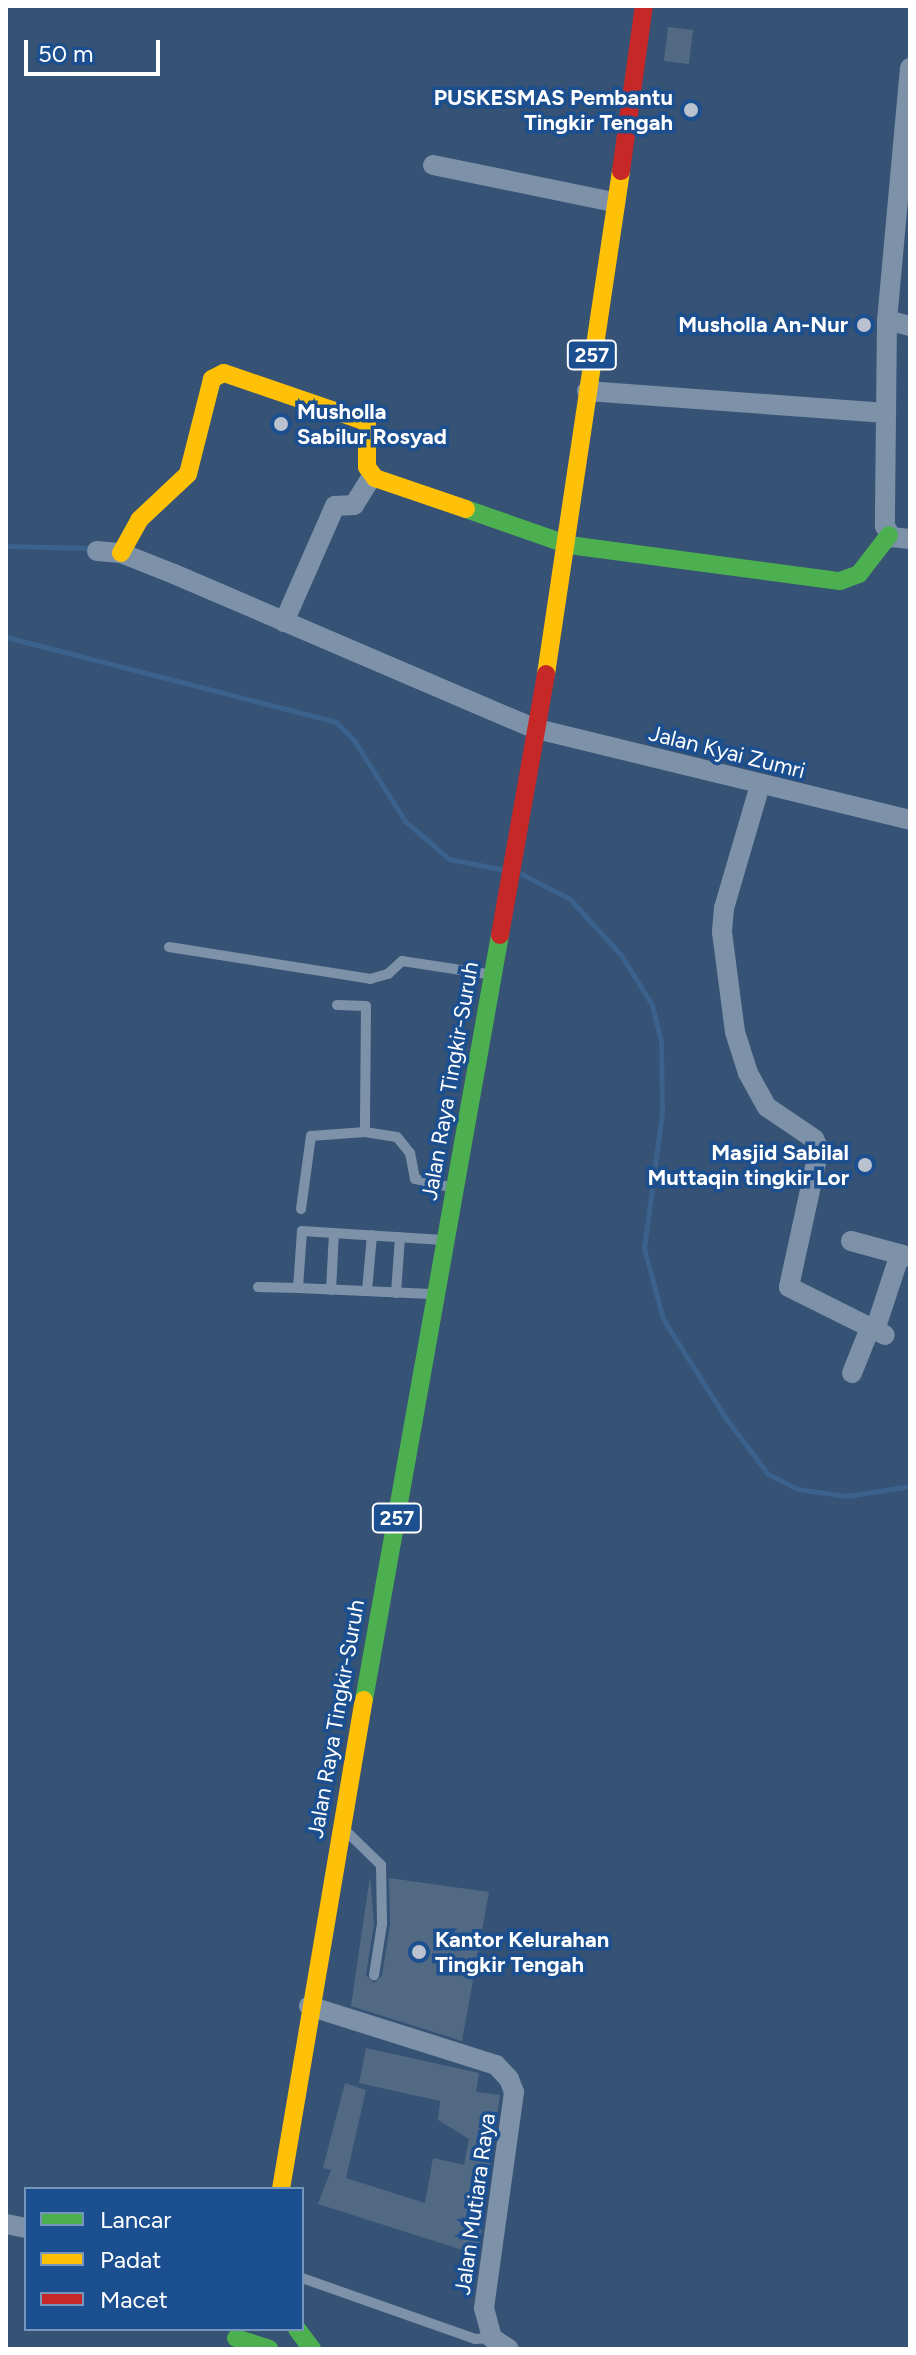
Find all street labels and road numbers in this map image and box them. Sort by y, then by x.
road number: 257 [566,339,618,371]
street label: Jalan Kyai Zumri [646,720,808,784]
street label: Jalan Raya Tingkir-Suruh [416,960,484,1202]
road number: 257 [371,1502,423,1534]
street label: Jalan Raya Tingkir-Suruh [302,1598,370,1840]
street label: Jalan Mutiara Raya [449,2111,501,2297]

